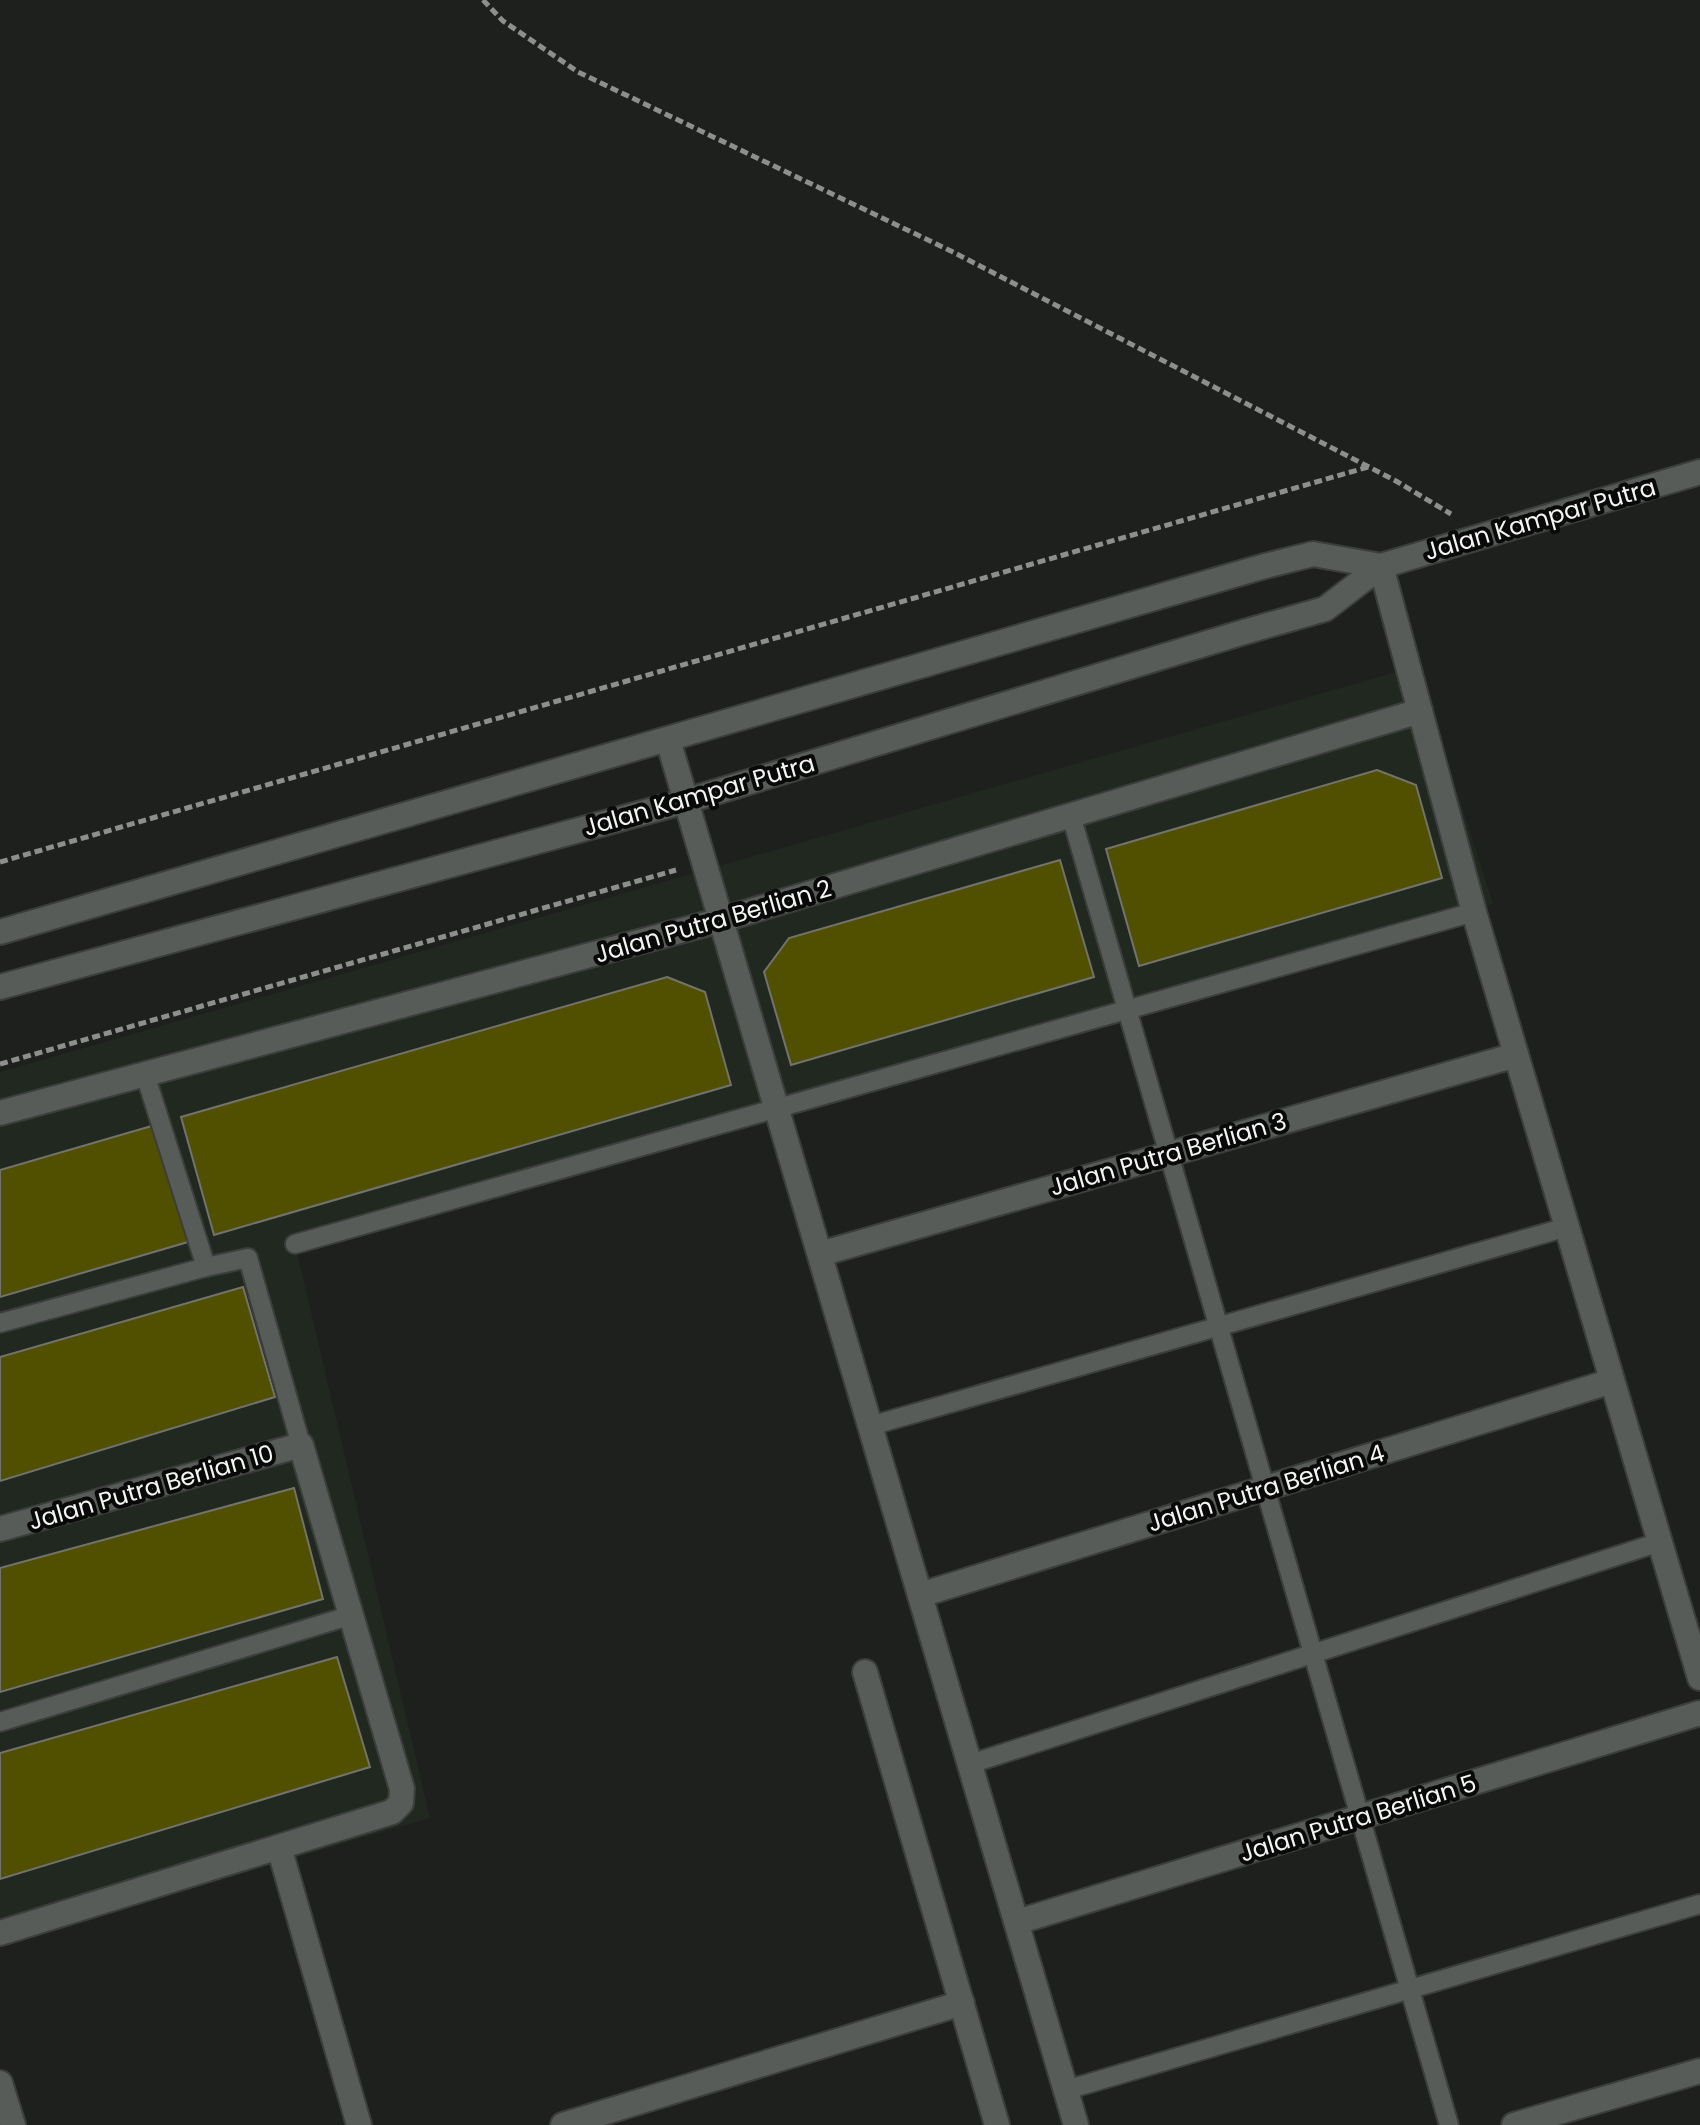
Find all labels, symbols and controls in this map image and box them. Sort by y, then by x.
street label: Jalan Kampar Putra [1421,470,1659,568]
street label: Jalan Kampar Putra [580,746,818,844]
street label: Jalan Putra Berlian 2 [591,871,835,971]
street label: Jalan Putra Berlian 3 [1046,1104,1290,1204]
street label: Jalan Putra Berlian 10 [25,1436,277,1538]
street label: Jalan Putra Berlian 4 [1144,1436,1388,1540]
street label: Jalan Putra Berlian 5 [1236,1766,1480,1870]

